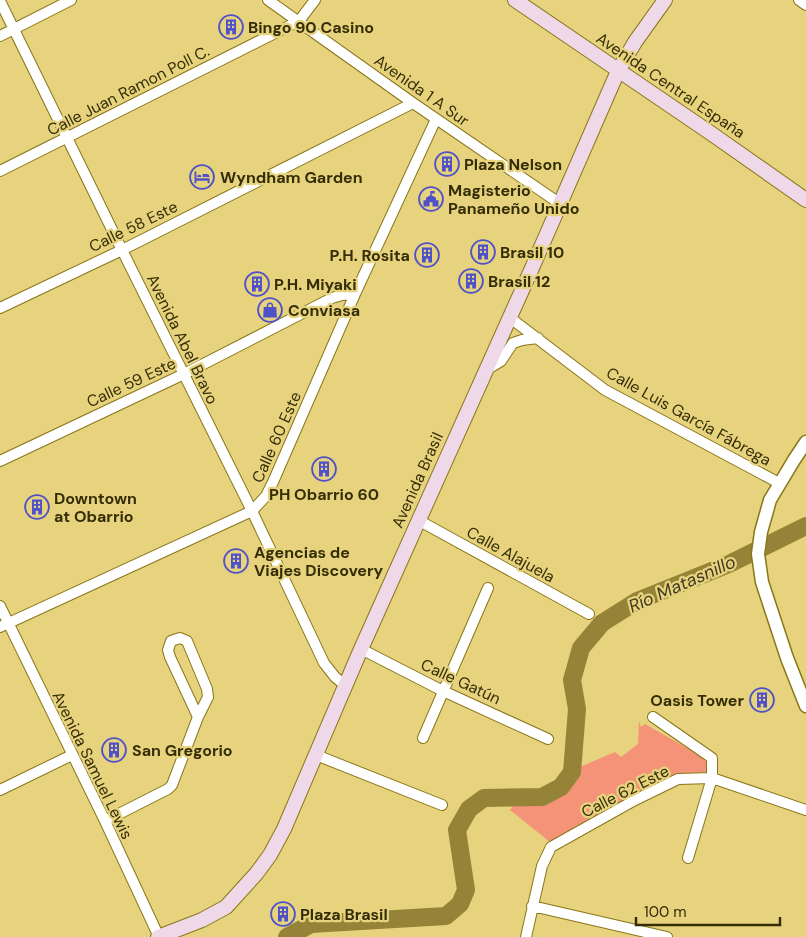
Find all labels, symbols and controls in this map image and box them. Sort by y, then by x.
building icon: Bingo 90 Casino [218,14,244,40]
place label: Bingo 90 Casino [248,17,374,38]
street label: Avenida Central España [592,28,749,143]
street label: Calle Juan Ramon Poll C. [43,40,213,141]
street label: Avenida 1 A Sur [370,50,473,131]
building icon: Plaza Nelson [434,151,460,177]
place label: Plaza Nelson [464,154,562,175]
hotel icon: Wyndham Garden [189,164,215,190]
place label: Wyndham Garden [220,167,363,188]
place label: Magisterio Panameño Unido [448,180,579,219]
public building icon: Magisterio Panameño Unido [418,186,444,212]
street label: Calle 58 Este [85,196,181,257]
building icon: Brasil 10 [470,239,496,265]
building icon: P.H. Rosita [414,242,440,268]
place label: Brasil 10 [500,242,564,263]
place label: P.H. Rosita [329,245,410,266]
building icon: Brasil 12 [458,268,484,294]
street label: Avenida Abel Bravo [142,271,223,408]
building icon: P.H. Miyaki [244,271,270,297]
place label: Brasil 12 [488,271,550,292]
place label: P.H. Miyaki [274,274,357,295]
shop icon: Conviasa [257,297,283,323]
place label: Conviasa [288,300,360,321]
street label: Calle 59 Este [83,353,179,412]
street label: Calle Luis García Fábrega [603,362,775,471]
street label: Calle 60 Este [247,388,306,486]
street label: Avenida Brasil [387,429,448,531]
building icon: PH Obarrio 60 [311,456,337,482]
place label: PH Obarrio 60 [269,484,379,505]
place label: Downtown at Obarrio [54,488,137,527]
building icon: Downtown at Obarrio [24,494,50,520]
street label: Calle Alajuela [463,522,559,587]
place label: Agencias de Viajes Discovery [254,542,383,581]
building icon: Agencias de Viajes Discovery [223,548,249,574]
water label: Río Matasnillo [625,550,739,618]
street label: Calle Gatún [417,654,504,709]
building icon: Oasis Tower [749,687,775,713]
street label: Avenida Samuel Lewis [48,688,138,843]
place label: Oasis Tower [650,690,744,711]
building icon: San Gregorio [101,737,127,763]
place label: San Gregorio [132,740,233,761]
street label: Calle 62 Este [578,760,673,823]
scale bar [636,894,780,926]
building icon: Plaza Brasil [270,901,296,927]
text: 100 m [644,902,687,922]
place label: Plaza Brasil [300,904,388,925]

